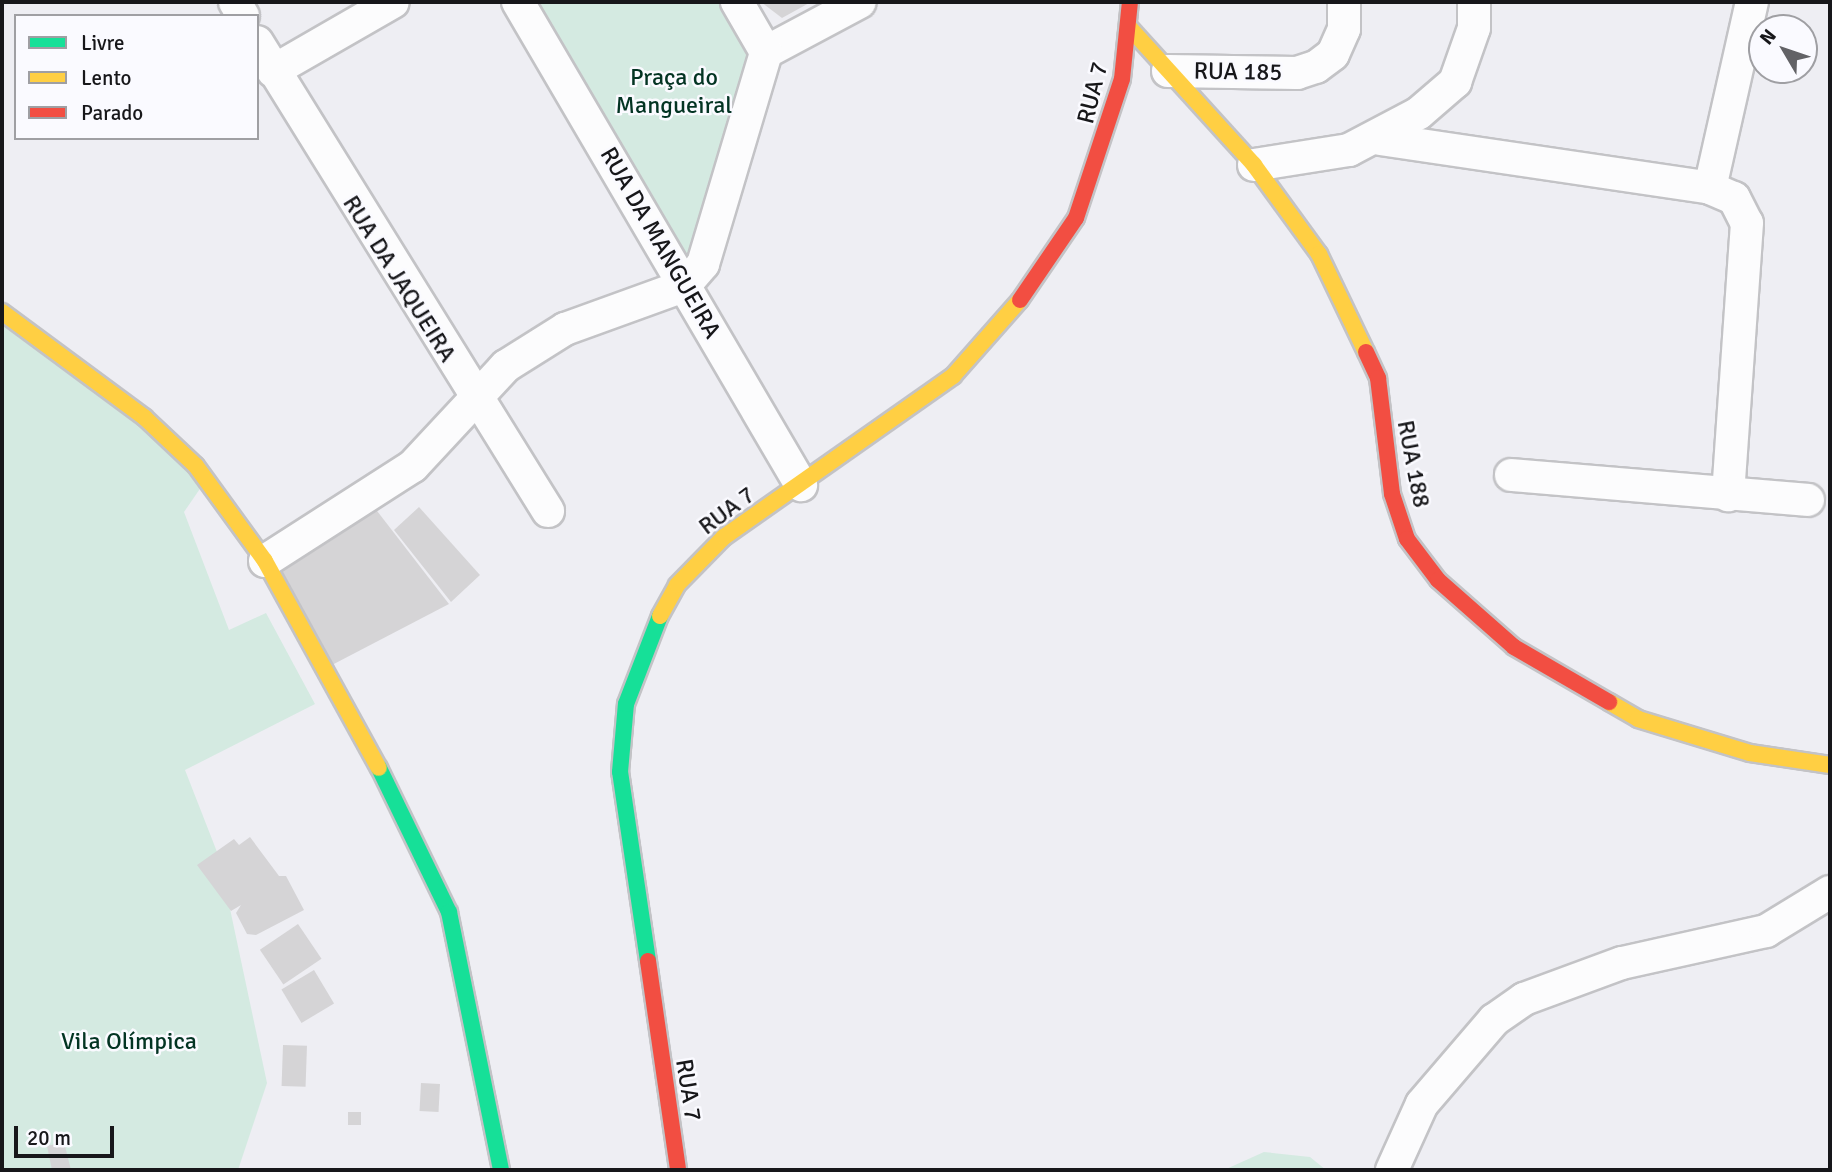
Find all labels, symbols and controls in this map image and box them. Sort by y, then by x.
legend [14,14,259,140]
north arrow [1748,14,1818,84]
text: N [1755,24,1782,50]
text: Livre [81,30,124,56]
street label: RUA 185 [1193,57,1283,87]
street label: RUA 7 [1071,59,1115,127]
park label: Praça do Mangueiral [616,64,732,120]
text: Lento [81,65,131,91]
text: Parado [81,100,143,126]
street label: RUA DA MANGUEIRA [593,142,727,344]
street label: RUA DA JAQUEIRA [336,190,462,368]
street label: RUA 188 [1390,418,1436,510]
street label: RUA 7 [693,481,761,541]
park label: Vila Olímpica [61,1028,197,1056]
street label: RUA 7 [669,1057,707,1123]
scale bar [18,1112,117,1156]
text: 20 m [27,1125,71,1151]

